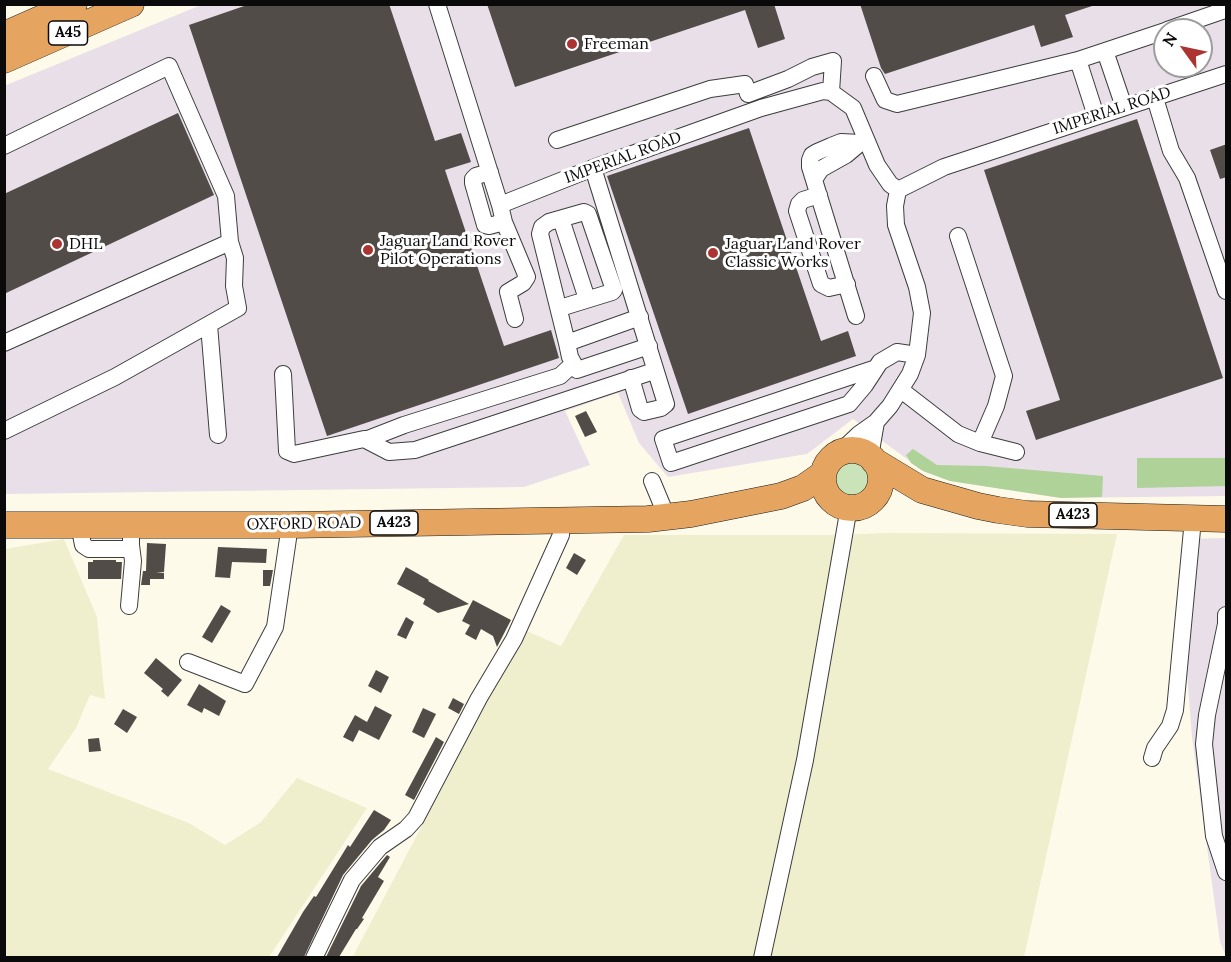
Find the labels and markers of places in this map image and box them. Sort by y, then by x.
place label: Freeman [584,34,649,54]
marker: Freeman [565,37,579,51]
place label: Jaguar Land Rover Pilot Operations [380,231,516,269]
place label: DHL [69,234,102,254]
place label: Jaguar Land Rover Classic Works [725,234,861,272]
marker: DHL [50,237,64,251]
marker: Jaguar Land Rover Pilot Operations [361,243,375,257]
marker: Jaguar Land Rover Classic Works [706,246,720,260]

